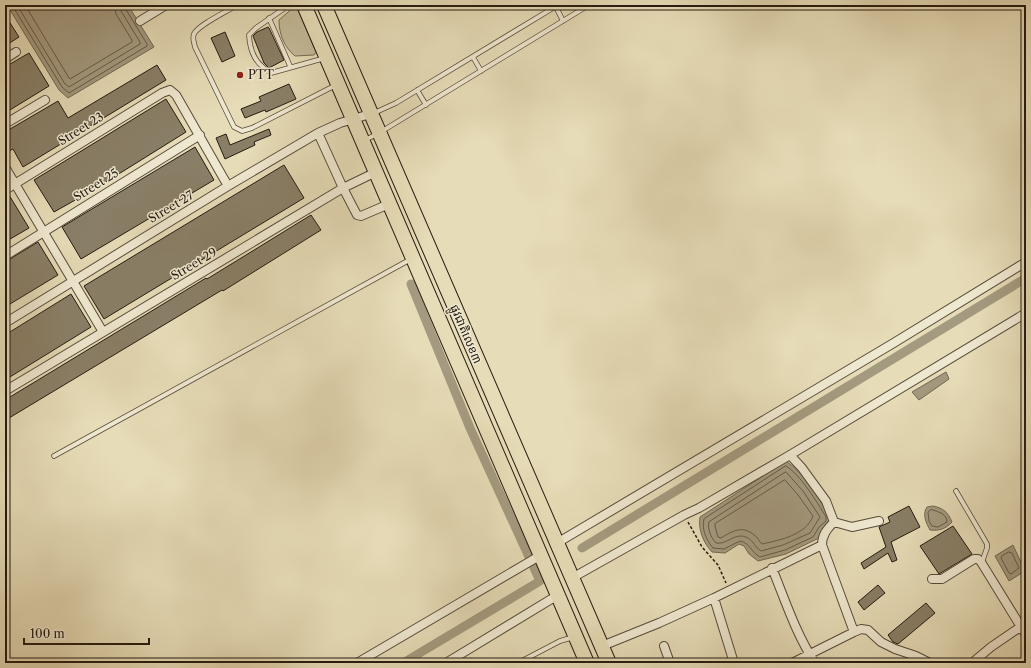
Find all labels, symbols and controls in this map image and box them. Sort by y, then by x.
place label: PTT [248,67,274,82]
marker: PTT [235,70,245,80]
street label: Street 23 [55,109,106,148]
street label: Street 25 [70,165,121,204]
street label: Street 27 [145,187,196,226]
street label: Street 29 [168,244,220,283]
street label: ផ្លូវជាតិលេខ៣ [444,302,486,367]
scale bar [24,620,149,646]
text: 100 m [30,626,65,641]

